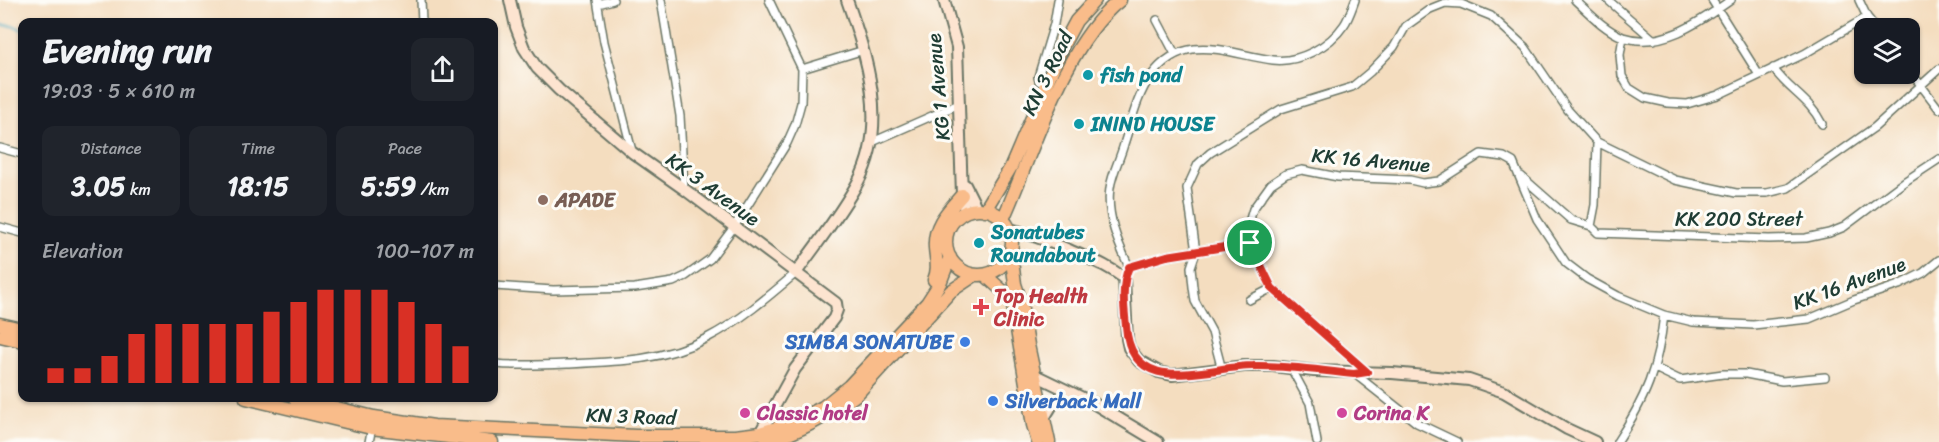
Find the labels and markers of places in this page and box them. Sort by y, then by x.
place label: fish pond [1100,58,1183,93]
marker: fish pond [1081,68,1095,82]
place label: ININD HOUSE [1090,107,1216,142]
marker: ININD HOUSE [1072,117,1086,131]
place label: APADE [554,183,616,218]
marker: APADE [536,193,550,207]
place label: Sonatubes Roundabout [990,215,1096,273]
pin [1224,217,1275,268]
marker: Sonatubes Roundabout [972,236,986,250]
place label: Top Health Clinic [993,279,1088,337]
marker: Top Health Clinic [972,298,990,316]
place label: SIMBA SONATUBE [784,325,955,360]
marker: SIMBA SONATUBE [958,335,972,349]
place label: Silverback Mall [1004,384,1142,419]
marker: Silverback Mall [986,394,1000,408]
place label: Classic hotel [756,396,869,431]
place label: Corina K [1353,396,1430,431]
marker: Classic hotel [738,406,752,420]
marker: Corina K [1335,406,1349,420]

